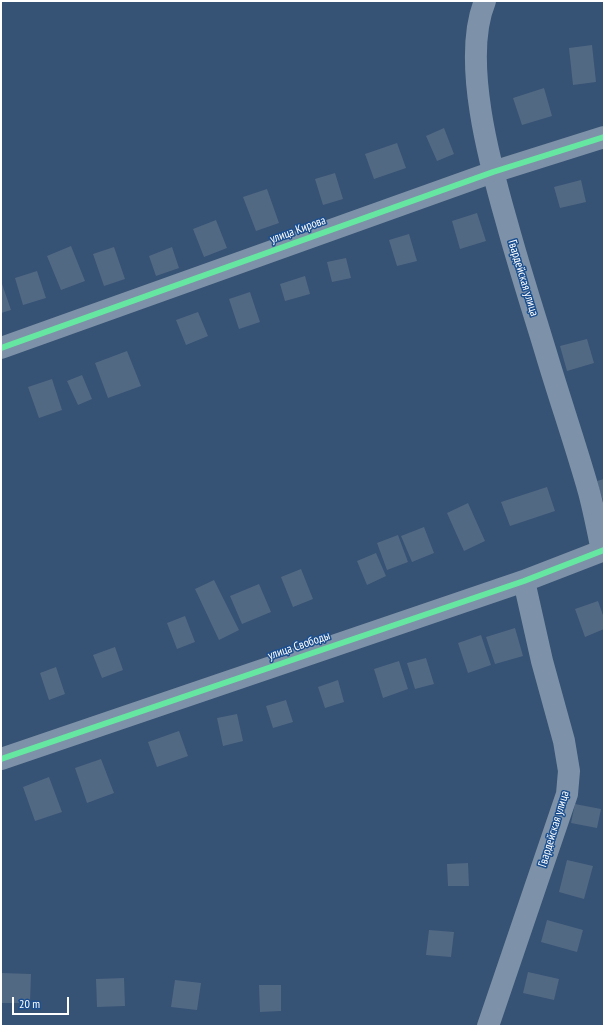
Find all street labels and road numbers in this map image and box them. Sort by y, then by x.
street label: улица Кирова [268,213,328,247]
street label: Гвардейская улица [505,238,541,318]
street label: улица Свободы [266,629,332,663]
street label: Гвардейская улица [536,789,572,869]

